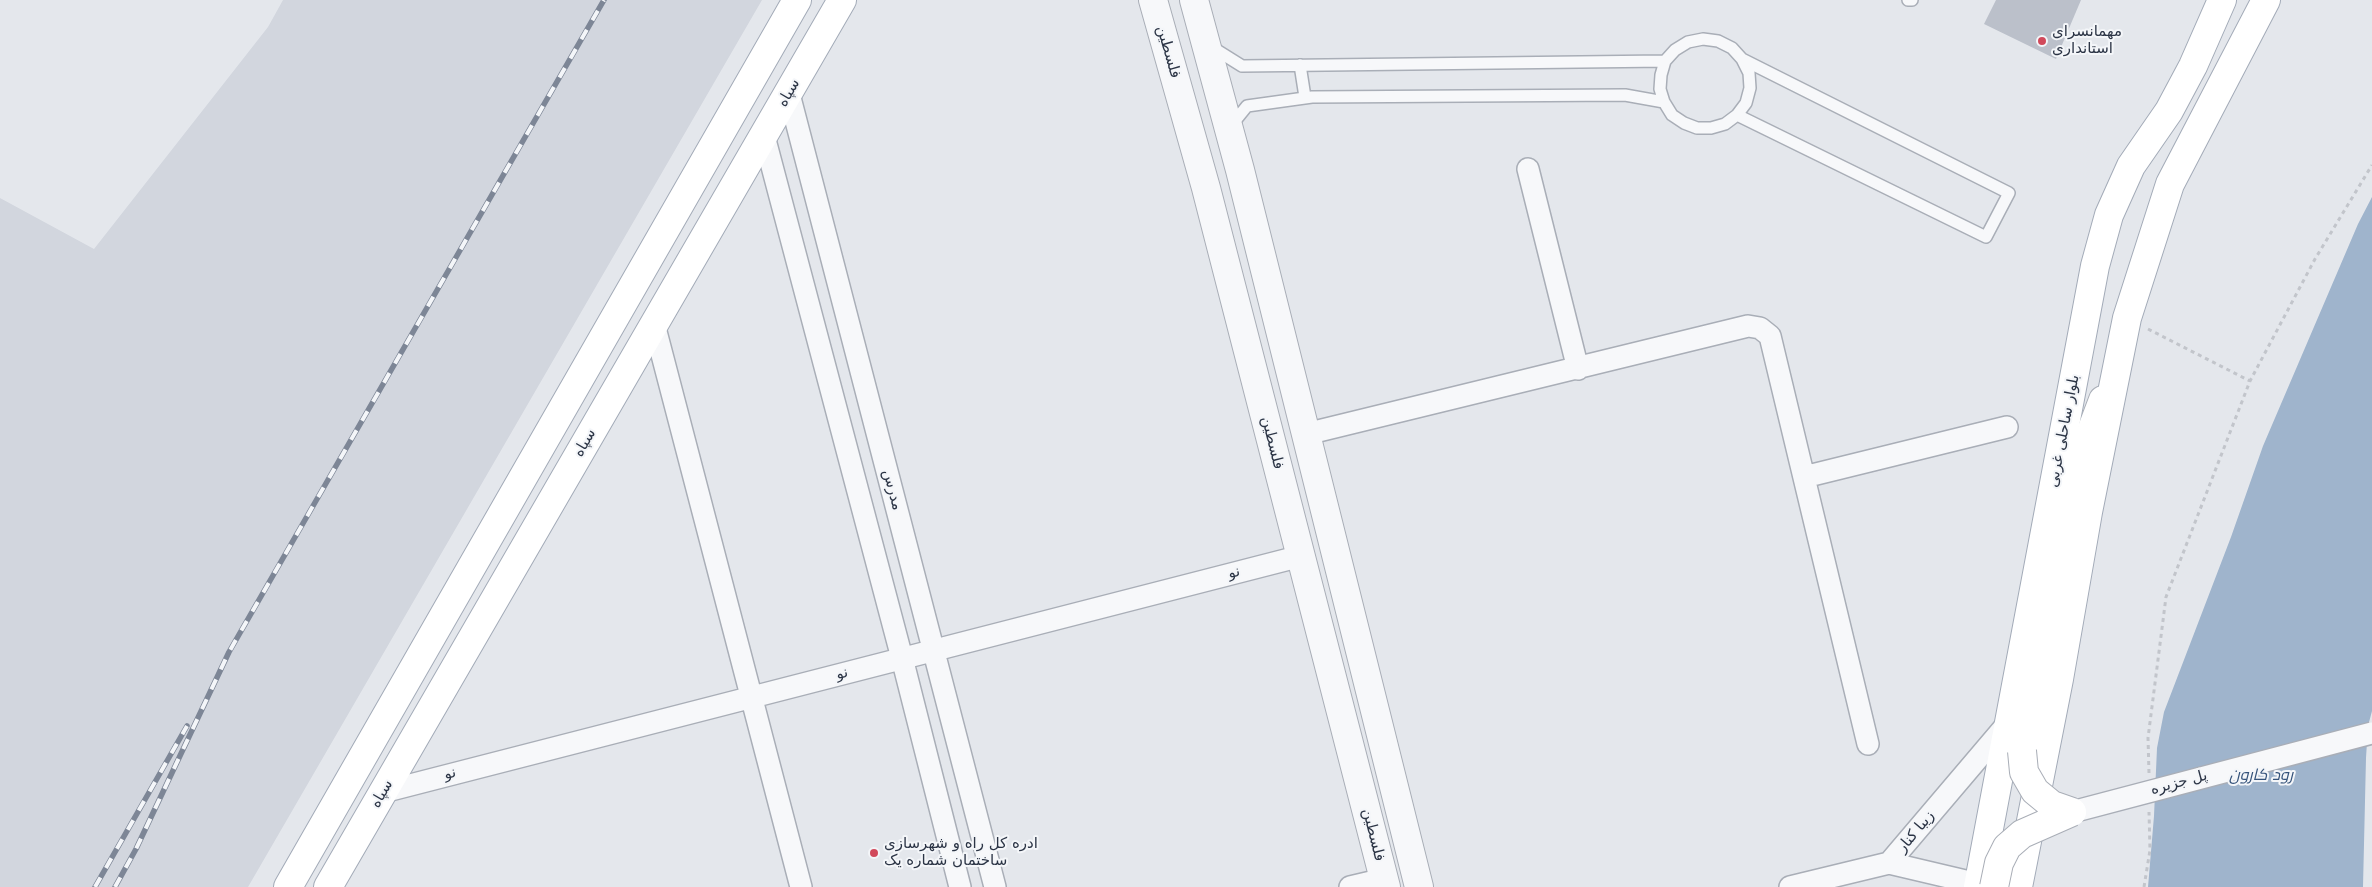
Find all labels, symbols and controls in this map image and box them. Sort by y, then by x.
place label: مهمانسرای استانداری [2052,23,2122,58]
street label: فلسطین [1152,24,1184,80]
marker: مهمانسرای استانداری [2036,35,2048,47]
street label: سپاه [774,76,804,110]
street label: بلوار ساحلی غربی [2044,373,2084,489]
street label: فلسطین [1257,415,1287,471]
street label: سپاه [570,426,600,460]
street label: مدرس [878,468,906,512]
street label: نو [1226,563,1242,583]
street label: نو [834,664,850,684]
street label: نو [442,764,458,784]
water label: رود کارون [2229,766,2293,786]
street label: پل جزیره [2149,767,2209,799]
street label: سپاه [367,777,397,811]
street label: فلسطین [1358,807,1388,863]
street label: زیبا کنار [1893,808,1939,856]
place label: ادره کل راه و شهرسازی ساختمان شماره یک [884,835,1038,870]
marker: ادره کل راه و شهرسازی ساختمان شماره یک [868,847,880,859]

